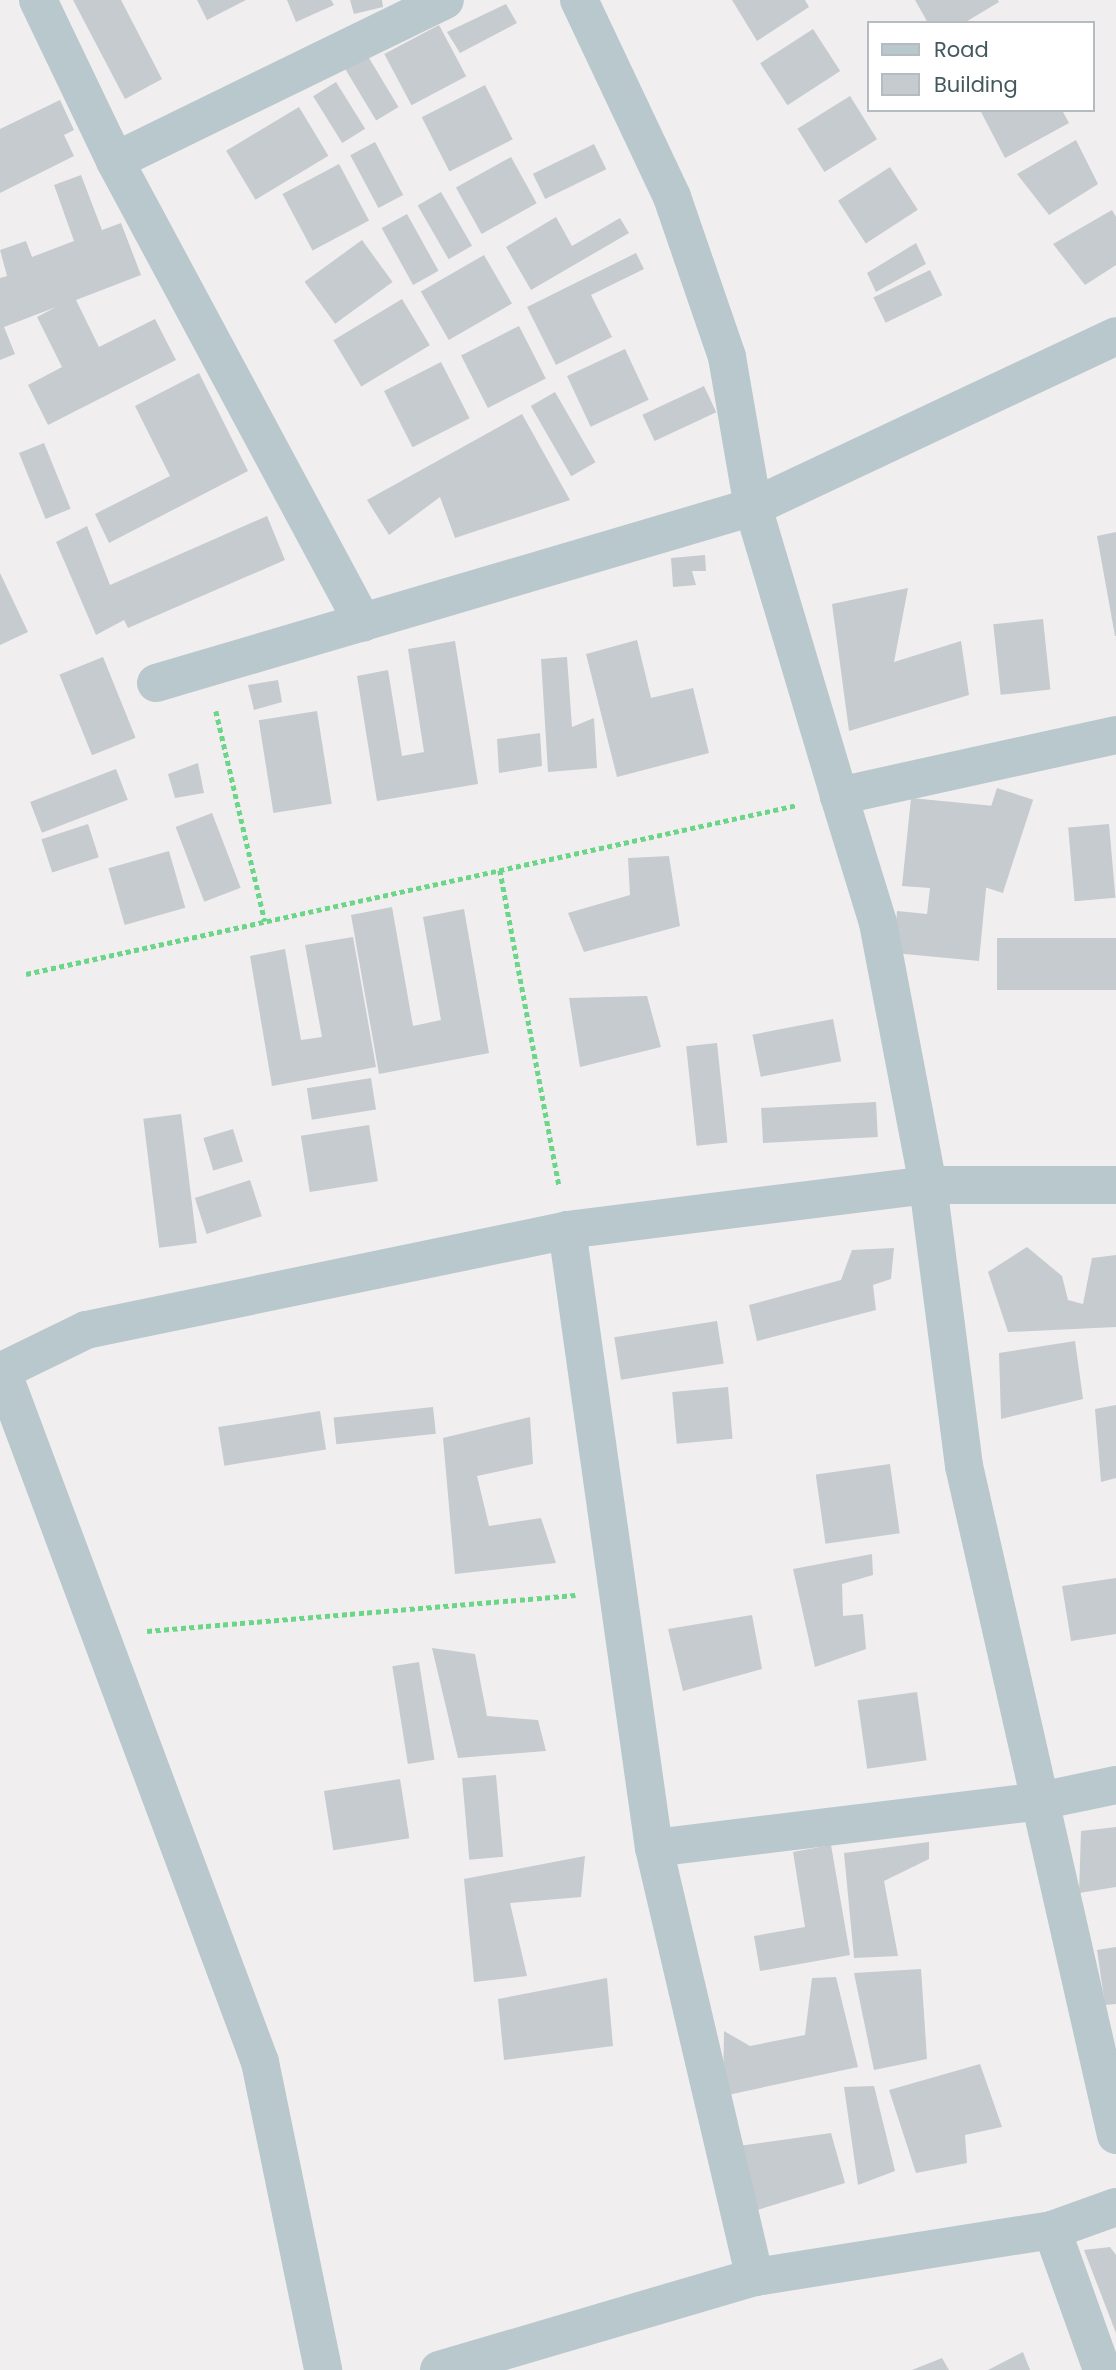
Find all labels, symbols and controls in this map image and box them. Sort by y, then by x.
legend [867,21,1095,112]
text: Road [934,35,989,64]
text: Building [934,70,1018,99]

